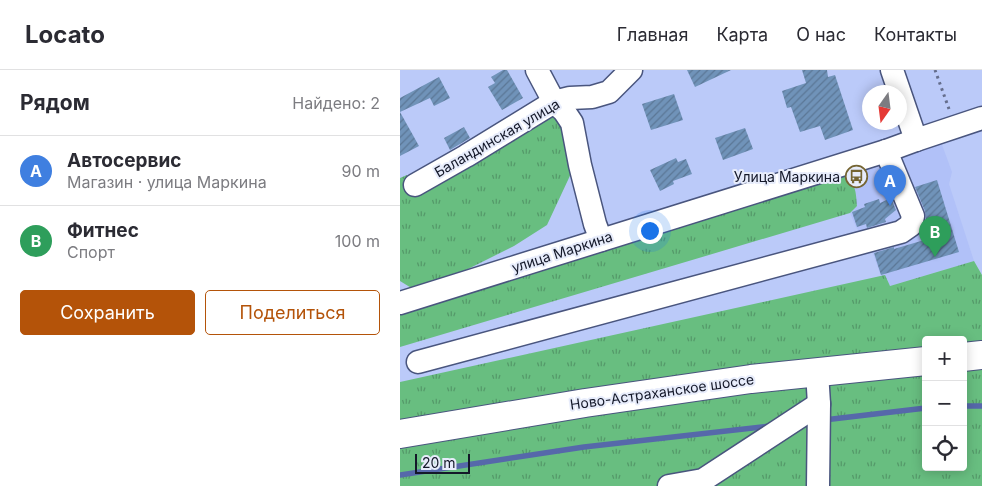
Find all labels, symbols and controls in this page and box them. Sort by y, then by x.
text: Locato [25,20,105,49]
text: Главная [617,24,688,45]
text: Карта [716,24,768,45]
text: О нас [796,24,846,45]
text: Контакты [874,24,957,45]
north arrow [862,85,907,130]
text: Рядом [20,90,90,115]
text: Найдено: 2 [292,93,380,113]
street label: Баландинская улица [431,95,562,180]
text: Автосервис [67,149,181,172]
text: A [30,161,42,181]
text: 90 m [341,161,380,181]
bus stop icon: Улица Маркина [844,165,868,189]
pin: A [874,165,906,206]
place label: Улица Маркина [734,168,840,185]
text: Магазин · улица Маркина [67,172,267,192]
pin: B [919,216,951,257]
your location [637,218,663,244]
text: Фитнес [67,219,139,242]
street label: улица Маркина [509,227,614,276]
text: B [31,231,41,251]
text: 100 m [335,231,380,251]
text: Спорт [67,242,115,262]
button: Сохранить [20,290,195,335]
button: Поделиться [205,290,380,335]
map controls [922,336,967,471]
button: + [922,336,967,381]
street label: Ново-Астраханское шоссе [569,370,755,413]
button: − [922,381,967,426]
button: locate [922,426,967,471]
scale bar [415,451,470,474]
text: 20 m [422,454,456,471]

